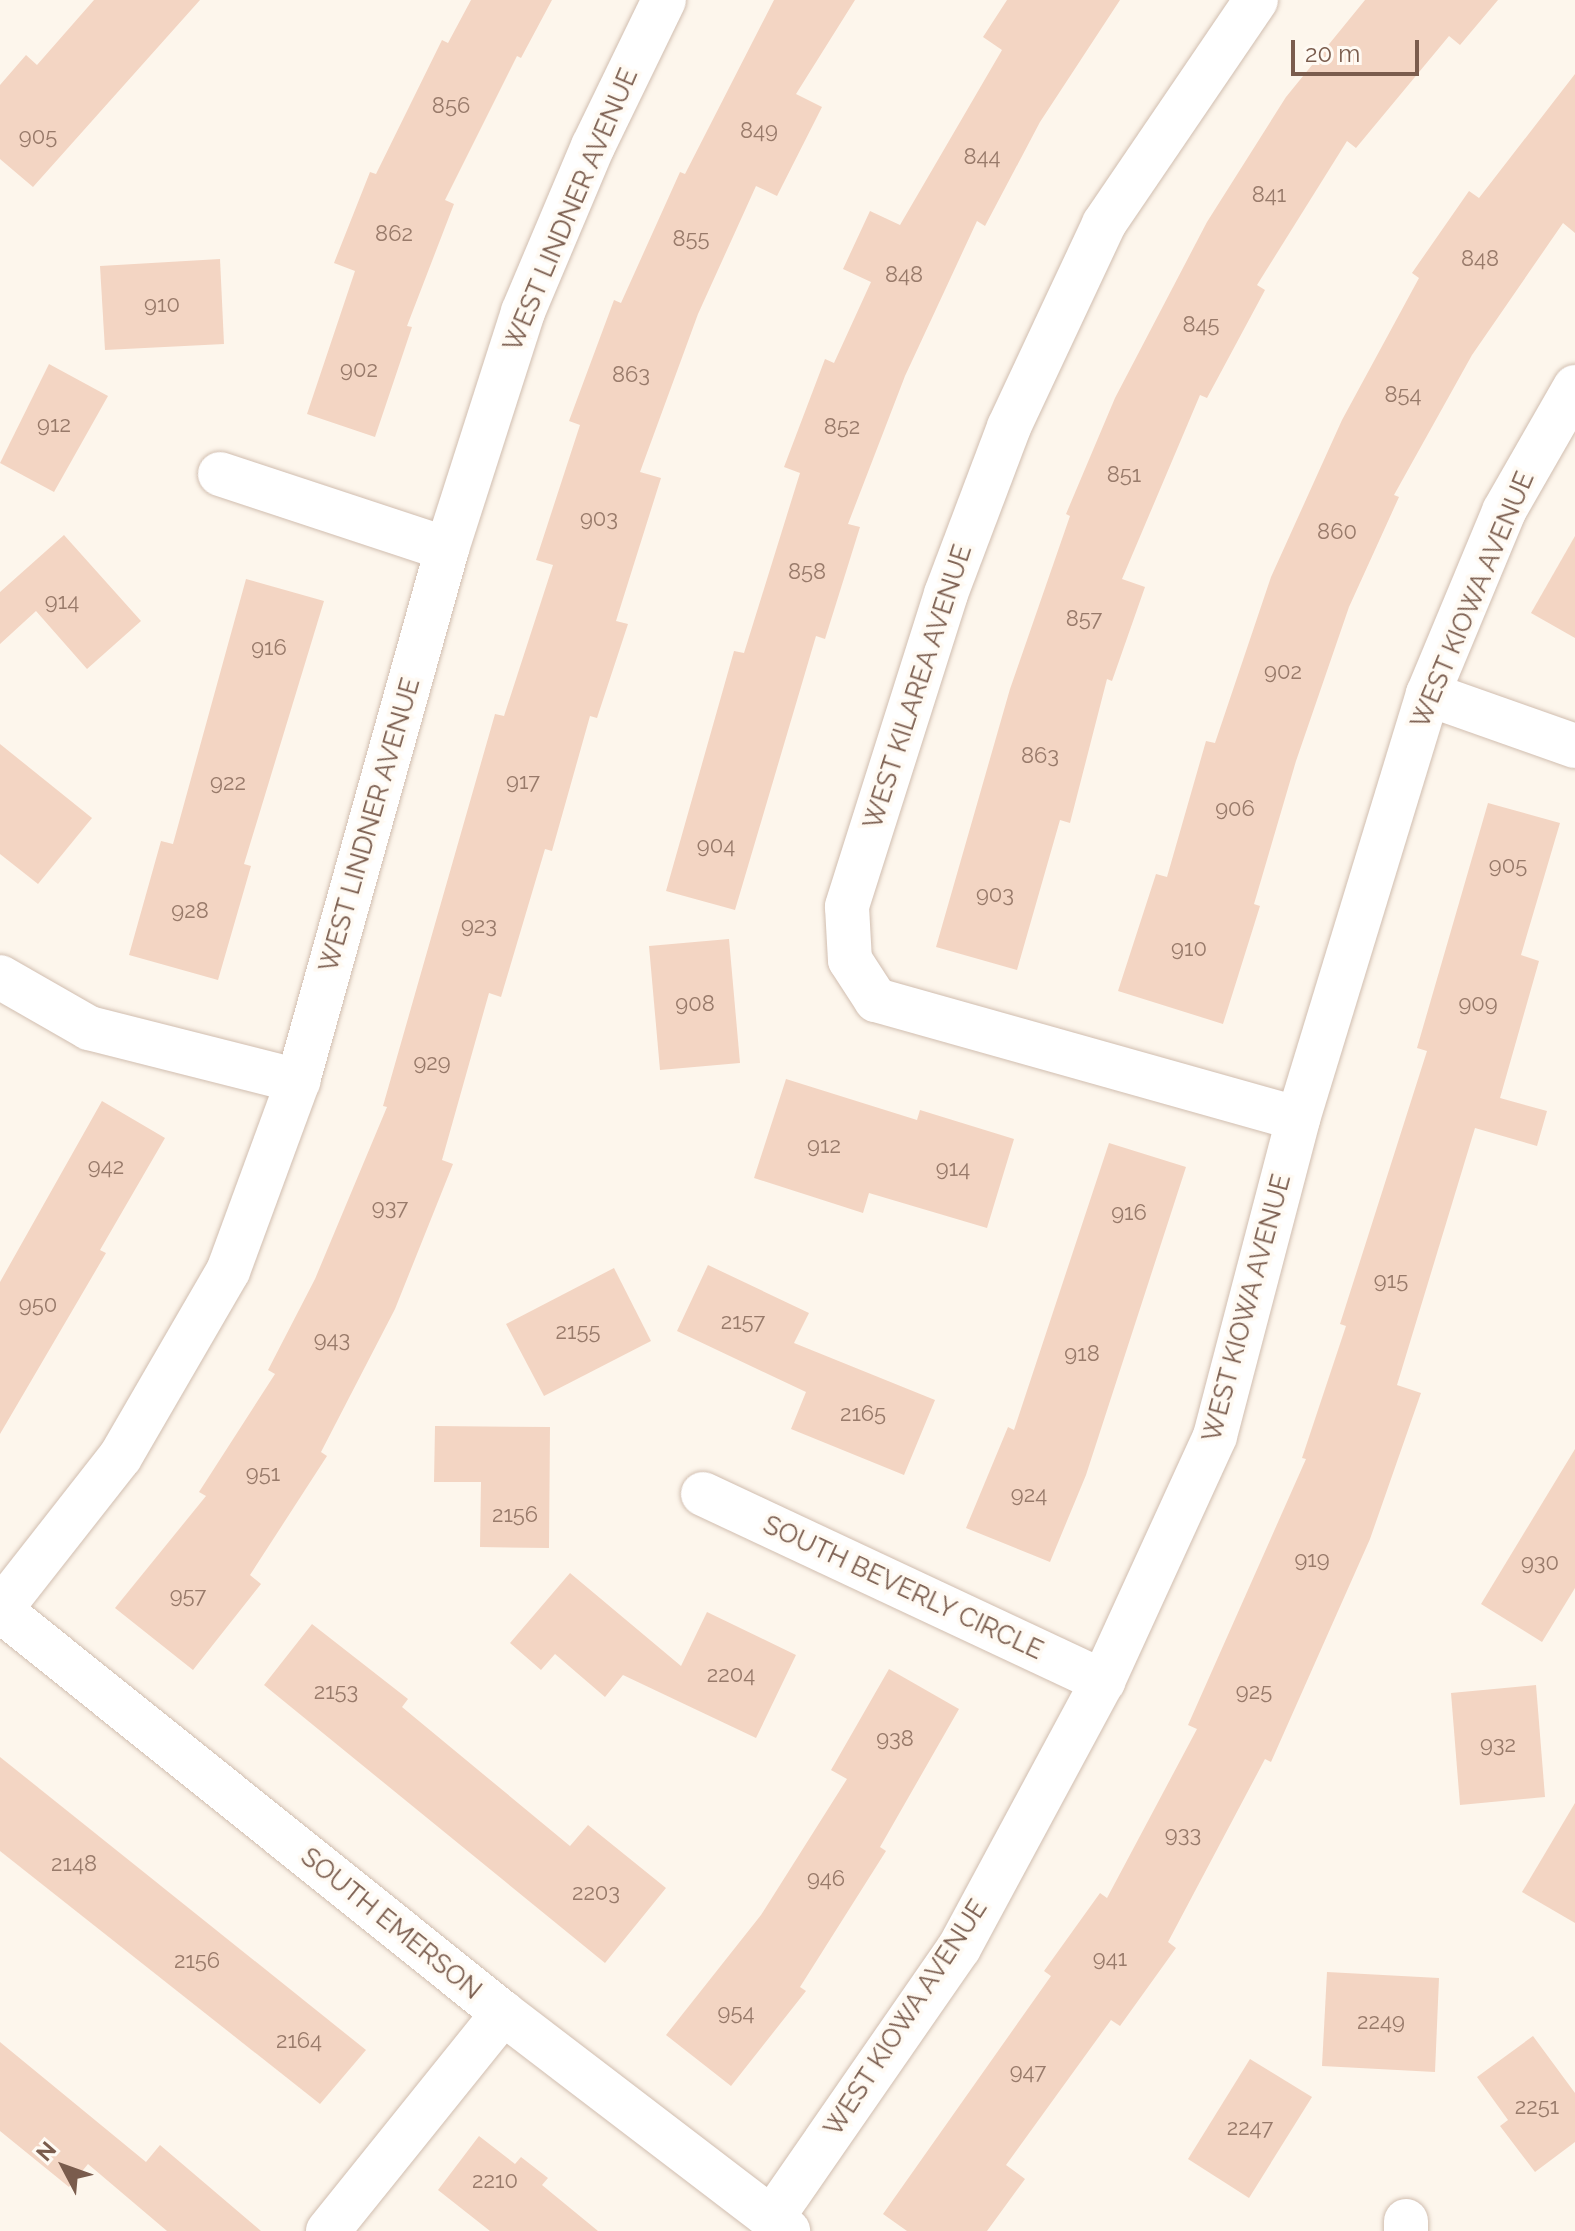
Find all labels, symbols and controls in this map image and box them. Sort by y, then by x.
scale bar [1295,24,1423,74]
text: 20 m [1305,39,1360,68]
street label: WEST LINDNER AVENUE [497,63,645,357]
house number: 856 [432,93,470,119]
house number: 849 [740,118,778,144]
house number: 905 [19,124,57,150]
house number: 844 [963,144,1001,170]
house number: 841 [1252,182,1286,208]
house number: 862 [375,221,413,247]
house number: 855 [672,226,710,252]
house number: 848 [1461,246,1499,272]
house number: 848 [885,262,923,288]
house number: 910 [144,292,180,318]
house number: 845 [1182,312,1220,338]
house number: 902 [340,357,378,383]
house number: 863 [612,362,650,388]
house number: 854 [1384,382,1422,408]
house number: 912 [37,412,71,438]
house number: 852 [824,414,860,440]
house number: 851 [1107,462,1141,488]
street label: WEST KIOWA AVENUE [1404,466,1542,734]
house number: 903 [580,506,618,532]
house number: 860 [1317,519,1357,545]
street label: WEST KILAREA AVENUE [857,540,979,834]
house number: 858 [788,559,826,585]
house number: 914 [45,589,79,615]
house number: 857 [1066,606,1102,632]
house number: 916 [251,635,287,661]
house number: 902 [1264,659,1302,685]
street label: WEST LINDNER AVENUE [313,674,427,976]
house number: 863 [1021,743,1059,769]
house number: 917 [506,769,540,795]
house number: 922 [210,770,246,796]
house number: 906 [1215,796,1255,822]
house number: 904 [697,833,735,859]
house number: 905 [1489,853,1527,879]
house number: 903 [976,882,1014,908]
house number: 928 [171,898,209,924]
house number: 923 [461,913,497,939]
house number: 910 [1171,936,1207,962]
house number: 908 [675,991,715,1017]
house number: 909 [1458,991,1498,1017]
house number: 929 [413,1050,451,1076]
house number: 912 [807,1133,841,1159]
house number: 942 [88,1154,124,1180]
house number: 914 [936,1156,970,1182]
street label: WEST KIOWA AVENUE [1196,1170,1298,1446]
house number: 937 [372,1195,408,1221]
house number: 916 [1111,1200,1147,1226]
house number: 915 [1374,1268,1408,1294]
house number: 950 [19,1292,57,1318]
house number: 2157 [721,1309,765,1335]
house number: 2155 [556,1319,600,1345]
house number: 943 [314,1327,350,1353]
house number: 918 [1064,1341,1100,1367]
house number: 2165 [840,1401,886,1427]
house number: 951 [246,1461,280,1487]
house number: 924 [1011,1482,1047,1508]
house number: 2156 [492,1502,538,1528]
street label: SOUTH BEVERLY CIRCLE [758,1509,1048,1667]
house number: 919 [1294,1547,1330,1573]
house number: 930 [1521,1550,1559,1576]
house number: 957 [170,1583,206,1609]
house number: 2204 [707,1662,755,1688]
house number: 2153 [314,1679,358,1705]
house number: 925 [1236,1679,1272,1705]
house number: 938 [876,1726,914,1752]
house number: 932 [1480,1732,1516,1758]
house number: 933 [1165,1822,1201,1848]
street label: SOUTH EMERSON [294,1842,488,2006]
house number: 2148 [51,1851,97,1877]
house number: 946 [807,1866,845,1892]
house number: 2203 [572,1880,620,1906]
street label: WEST KIOWA AVENUE [817,1893,995,2143]
house number: 941 [1093,1946,1127,1972]
house number: 2156 [174,1948,220,1974]
house number: 954 [718,2000,754,2026]
house number: 2249 [1357,2009,1405,2035]
house number: 2164 [276,2028,322,2054]
house number: 947 [1010,2059,1046,2085]
house number: 2251 [1515,2094,1559,2120]
house number: 2247 [1227,2115,1273,2141]
north arrow [24,2127,104,2207]
text: N [31,2136,61,2166]
house number: 2210 [472,2168,518,2194]

